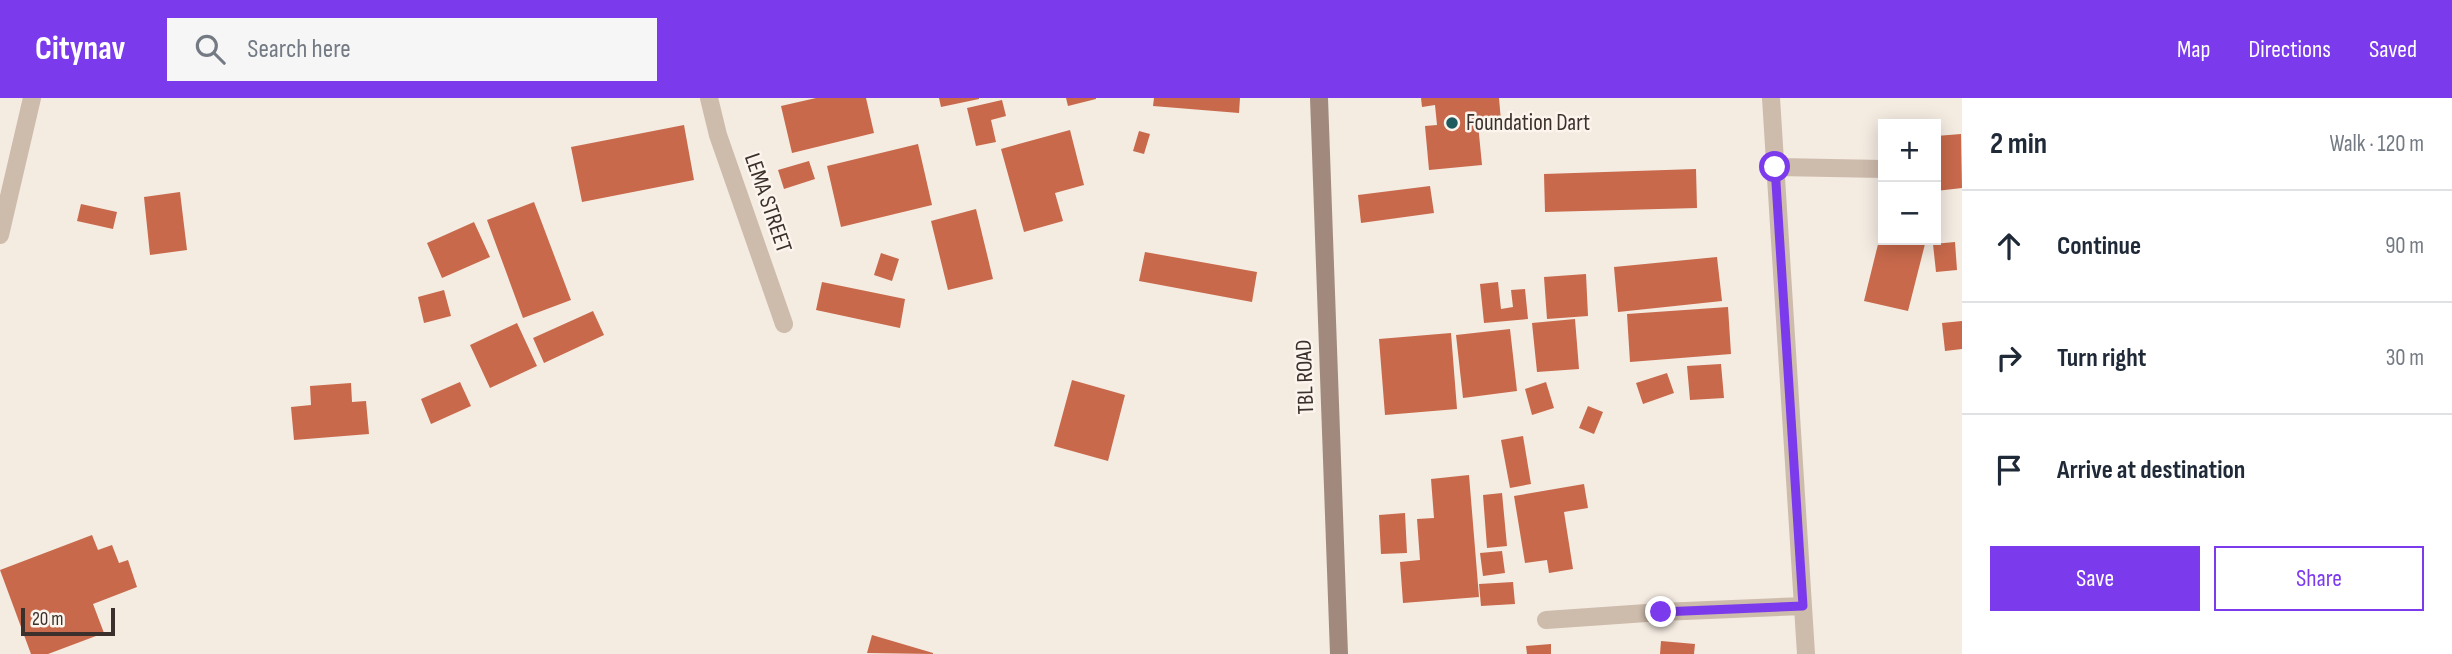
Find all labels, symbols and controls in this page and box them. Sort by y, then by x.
search box [167,18,657,81]
text: Citynav [35,29,125,69]
icon: search [191,30,229,68]
text: Search here [247,34,351,65]
text: Map [2177,35,2210,64]
text: Directions [2248,35,2331,64]
text: Saved [2369,35,2417,64]
place label: Foundation Dart [1466,109,1590,137]
marker: Foundation Dart [1444,115,1460,131]
map controls [1878,119,1941,245]
button: + [1878,119,1941,182]
text: 2 min [1990,126,2047,162]
text: Walk · 120 m [2329,130,2424,158]
street label: LEMA STREET [738,150,798,256]
route start [1759,151,1790,182]
button: − [1878,182,1941,245]
icon: ahead [1990,227,2028,265]
text: Continue [2057,231,2141,262]
text: 90 m [2385,232,2424,260]
street label: TBL ROAD [1290,339,1320,415]
icon: right [1990,339,2028,377]
text: Turn right [2057,343,2146,374]
text: 30 m [2386,344,2424,372]
icon: arrive [1990,451,2028,489]
text: Arrive at destination [2057,455,2245,486]
button: Save [1990,546,2200,611]
button: Share [2214,546,2424,611]
route end [1645,596,1676,627]
scale bar [21,605,116,637]
text: 20 m [32,608,64,631]

